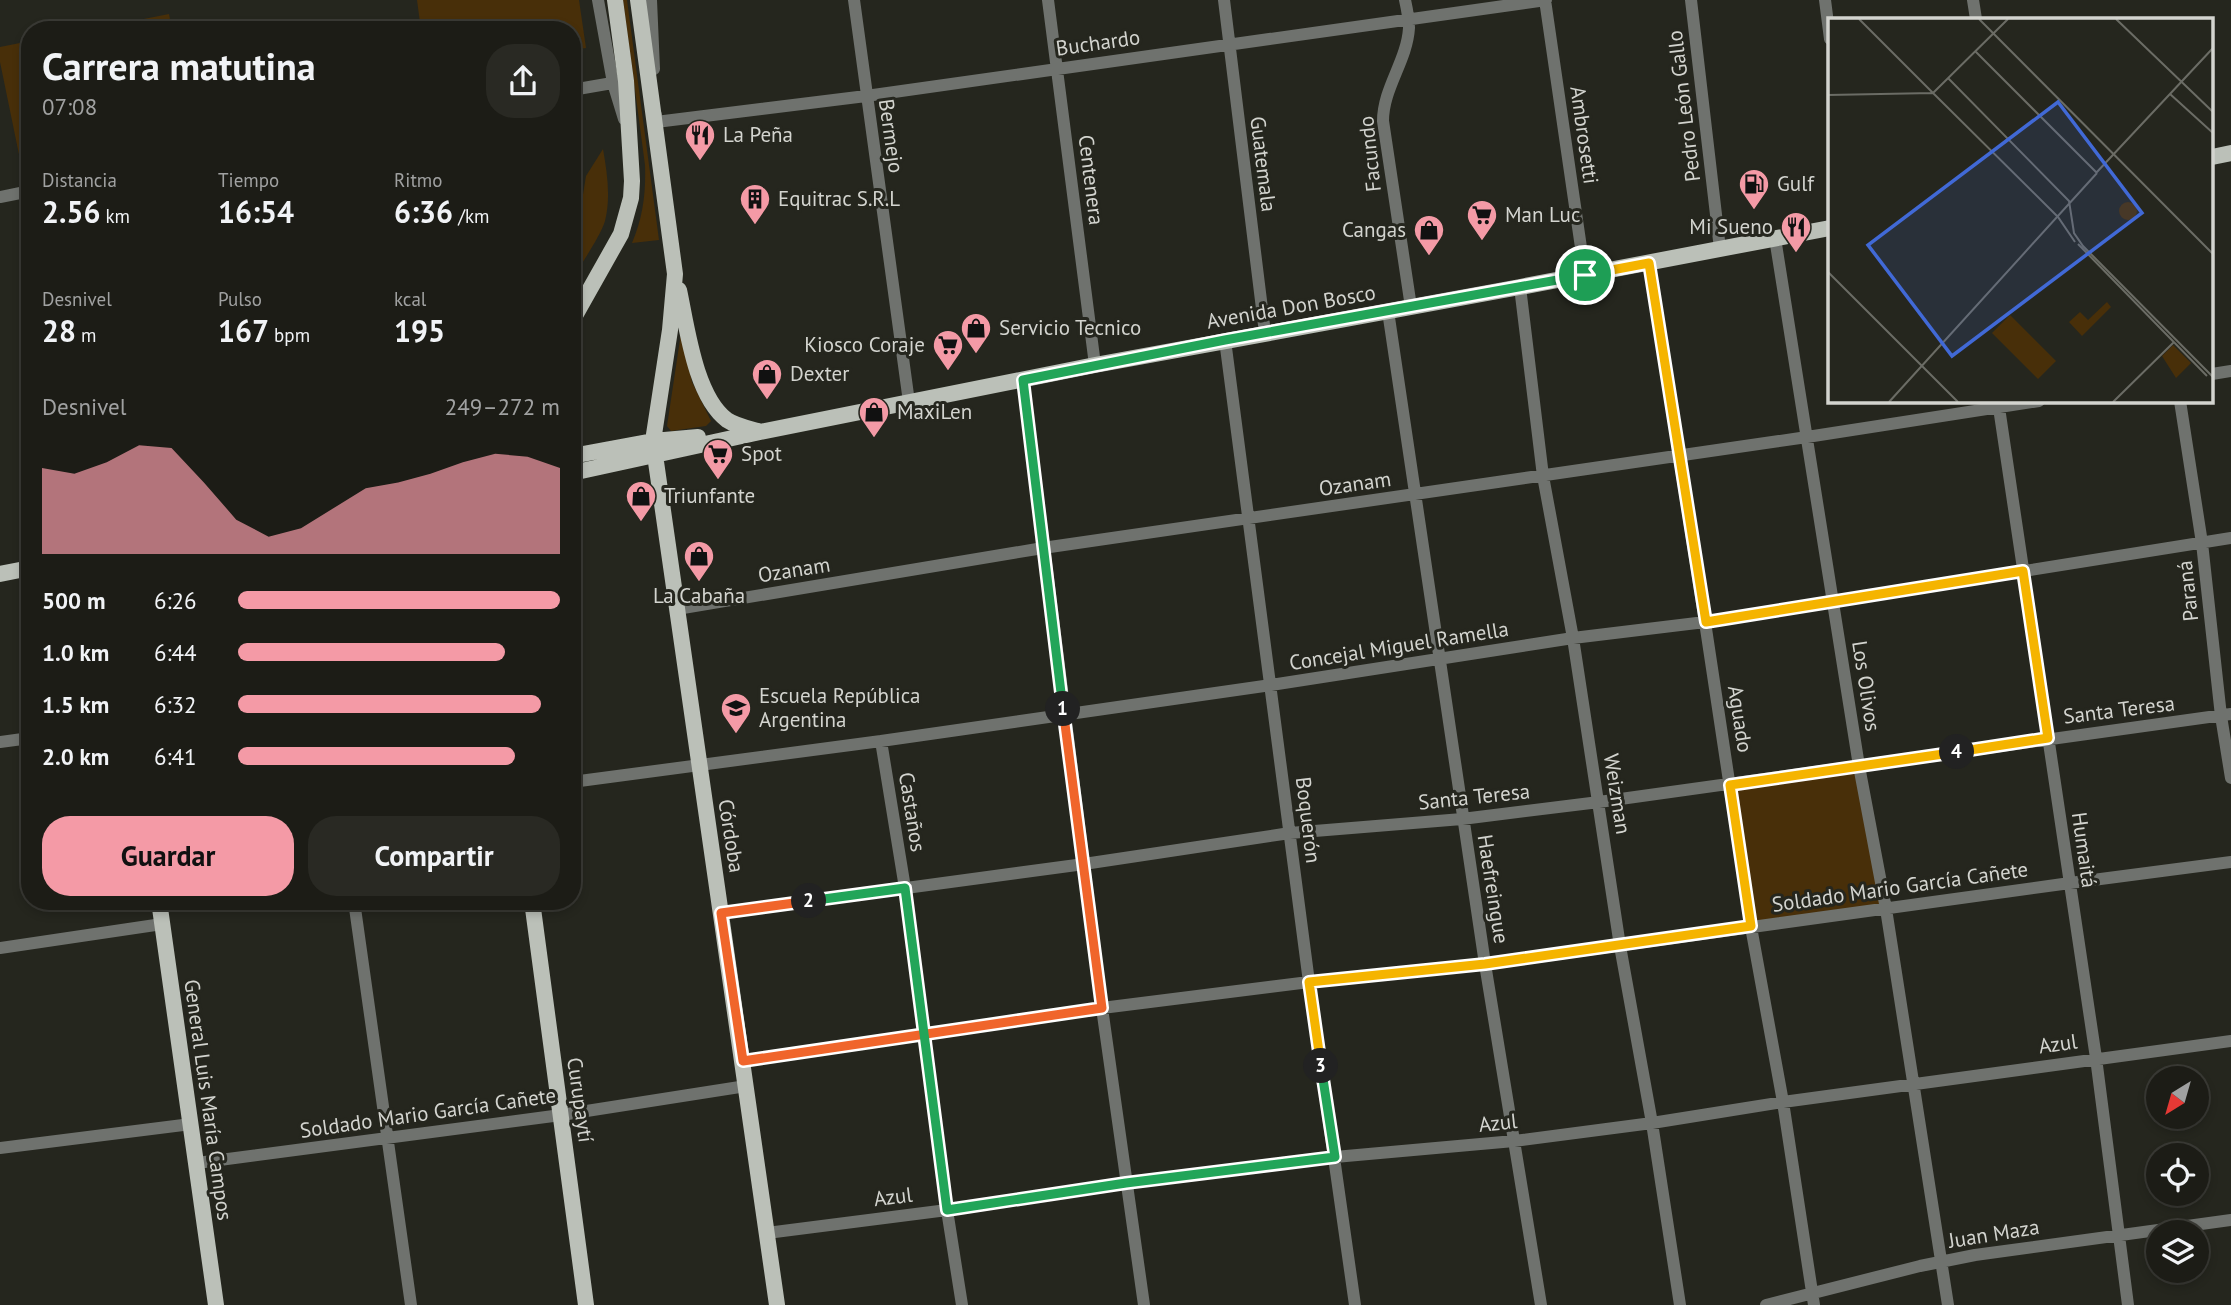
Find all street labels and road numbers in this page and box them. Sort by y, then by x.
street label: Buchardo [1054,23,1142,62]
street label: Pedro León Gallo [1661,29,1706,183]
street label: Ambrosetti [1564,84,1605,186]
street label: Bermejo [873,97,910,175]
street label: Guatemala [1244,115,1283,213]
street label: Facundo [1352,115,1387,193]
street label: Centenera [1073,133,1110,227]
street label: Avenida Don Bosco [1204,278,1378,335]
street label: Ozanam [1317,465,1393,502]
street label: Ozanam [756,550,832,589]
street label: Paraná [2171,559,2204,623]
street label: Concejal Miguel Ramella [1287,615,1511,676]
street label: Los Olivos [1846,639,1887,733]
street label: Aguado [1722,683,1759,754]
street label: Santa Teresa [2062,689,2176,730]
street label: Weizman [1598,752,1637,836]
street label: Castaños [893,770,932,854]
street label: Boquerón [1290,775,1327,865]
street label: Santa Teresa [1417,777,1531,816]
street label: Córdoba [712,797,751,875]
street label: Humaitá [2066,810,2103,889]
street label: Haefreingue [1472,832,1515,945]
street label: Soldado Mario García Cañete [1770,855,2030,918]
street label: General Luis María Campos [178,978,239,1222]
street label: Azul [2037,1027,2079,1060]
street label: Curupaytí [561,1056,600,1145]
street label: Soldado Mario García Cañete [298,1081,558,1144]
street label: Azul [1477,1107,1519,1138]
street label: Azul [872,1181,914,1212]
street label: Juan Maza [1945,1213,2041,1254]

